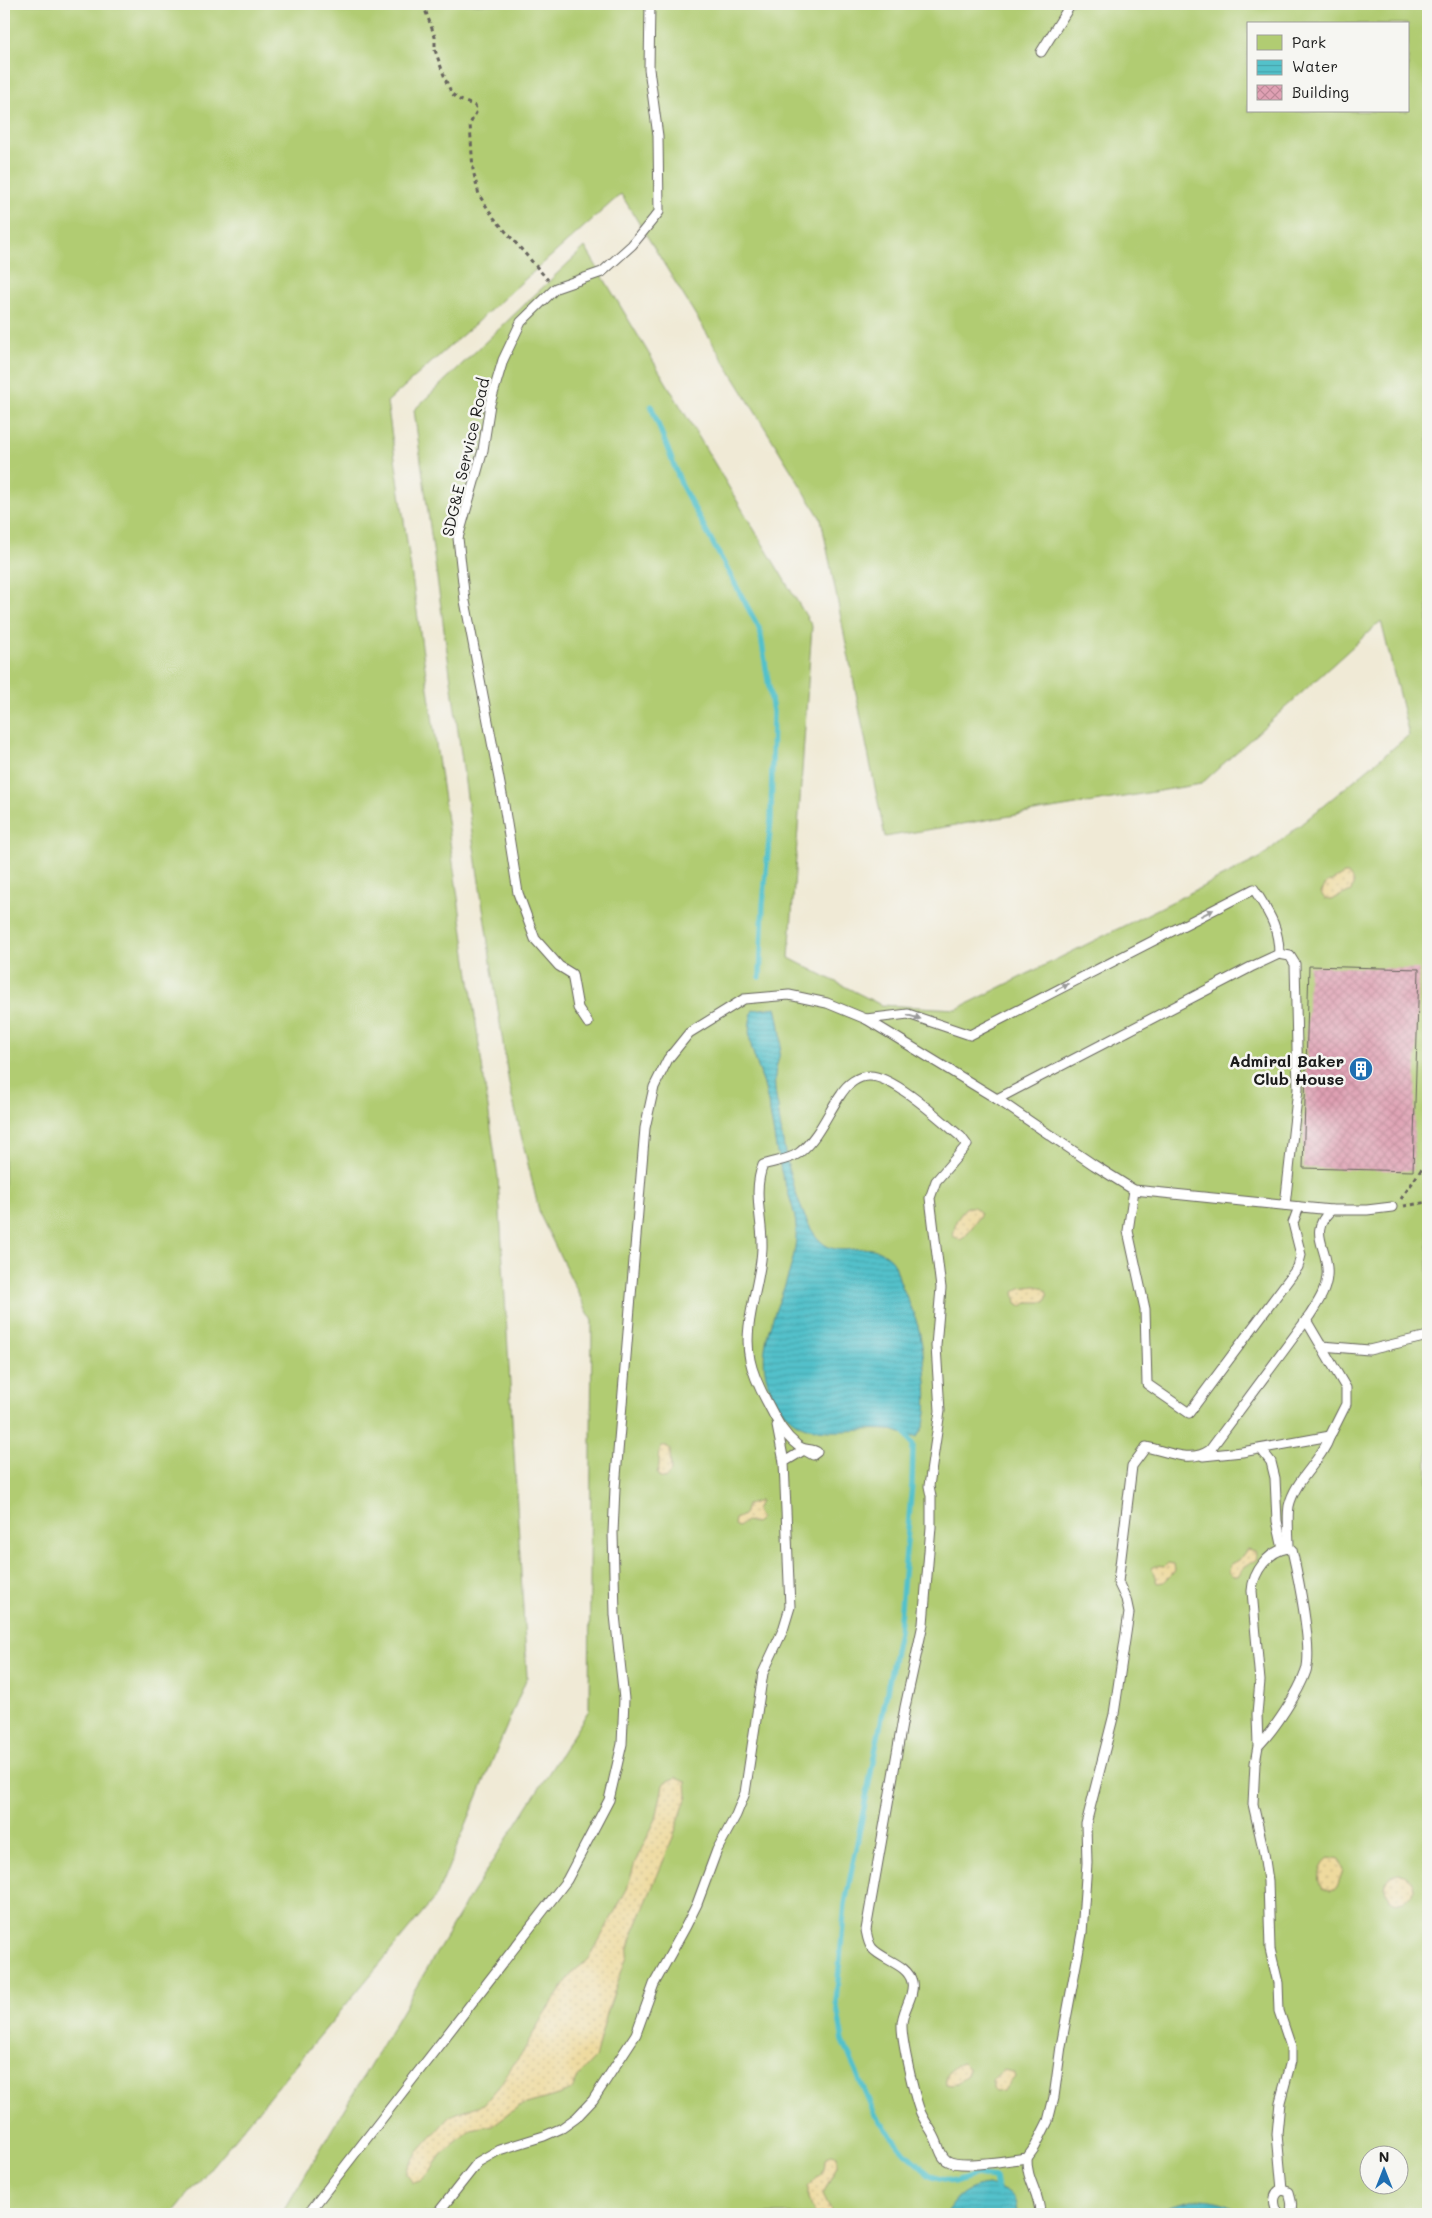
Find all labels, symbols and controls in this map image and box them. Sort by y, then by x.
legend [1247,22,1410,112]
text: Park [1292,32,1326,52]
text: Water [1292,56,1338,76]
text: Building [1292,82,1349,102]
street label: SDG&E Service Road [437,376,493,538]
one-way arrow [1200,909,1214,917]
one-way arrow [1055,983,1070,991]
one-way arrow [907,1013,922,1021]
place label: Admiral Baker Club House [1229,1050,1344,1089]
building icon: Admiral Baker Club House [1348,1056,1374,1082]
north arrow [1360,2146,1410,2196]
text: N [1379,2147,1389,2166]

